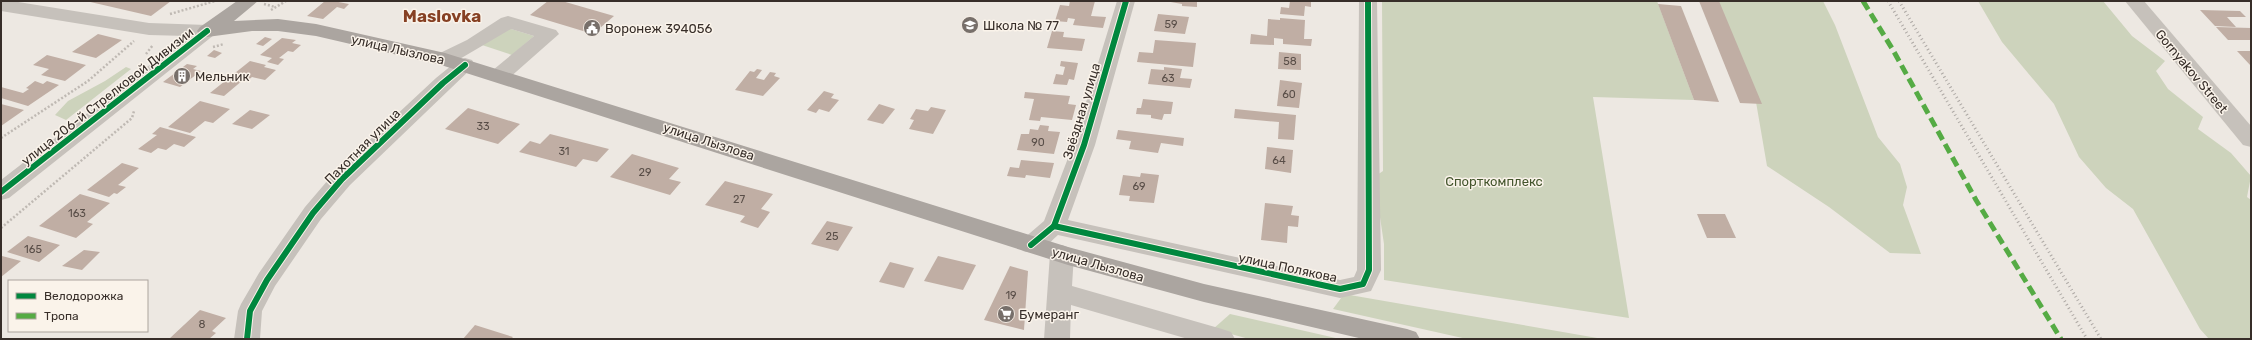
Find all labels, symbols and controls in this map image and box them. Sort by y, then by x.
district label: Maslovka [403,6,481,26]
school or university icon: Школа № 77 [960,15,980,35]
public building icon: Воронеж 394056 [582,18,602,38]
place label: Школа № 77 [983,18,1059,33]
house number: 59 [1164,18,1178,31]
place label: Воронеж 394056 [605,21,713,36]
street label: улица 206-й Стрелковой Дивизии [18,25,196,168]
street label: Gornyakov Street [2152,27,2231,116]
street label: улица Лызлова [350,31,446,67]
house number: 58 [1283,55,1297,68]
street label: Звёздная улица [1060,61,1103,161]
building icon: Мельник [172,66,192,86]
place label: Мельник [195,69,249,84]
house number: 63 [1161,72,1175,85]
house number: 60 [1282,88,1296,101]
street label: Пахотная улица [322,106,403,187]
house number: 33 [476,120,490,133]
street label: улица Лызлова [661,120,756,163]
house number: 90 [1031,136,1045,149]
house number: 31 [558,145,570,158]
house number: 64 [1272,154,1286,167]
house number: 29 [639,166,651,179]
park label: Спорткомплекс [1445,174,1543,189]
house number: 69 [1132,180,1146,193]
house number: 27 [733,193,745,206]
house number: 163 [68,207,86,220]
house number: 25 [826,230,839,243]
house number: 165 [24,243,42,256]
street label: улица Лызлова [1050,244,1146,285]
street label: улица Полякова [1237,250,1339,285]
legend [8,280,148,332]
text: Велодорожка [44,289,123,303]
house number: 19 [1005,289,1017,302]
supermarket icon: Бумеранг [996,304,1016,324]
place label: Бумеранг [1019,307,1079,322]
text: Тропа [44,309,79,323]
house number: 8 [199,318,206,331]

